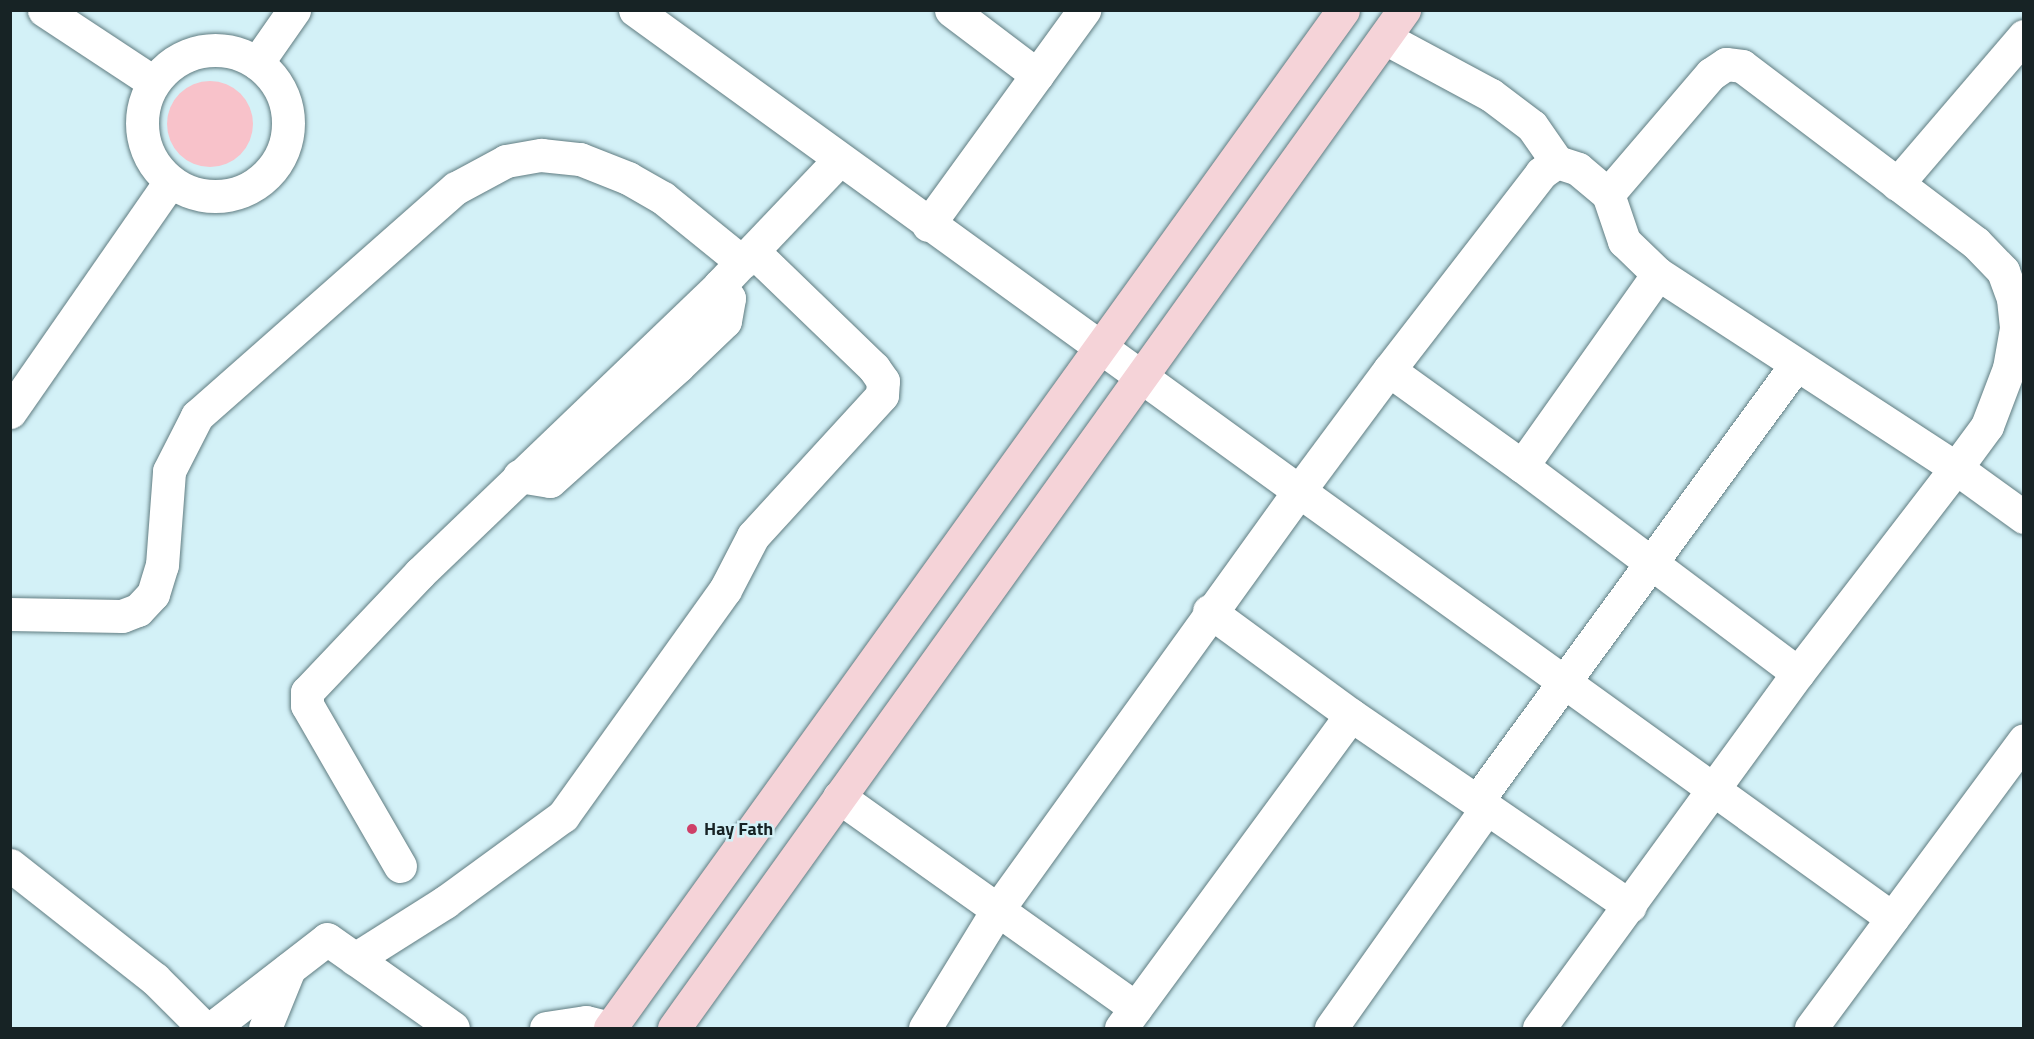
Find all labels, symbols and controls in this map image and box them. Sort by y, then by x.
place label: Hay Fath [704,818,773,840]
marker: Hay Fath [685,822,699,836]

